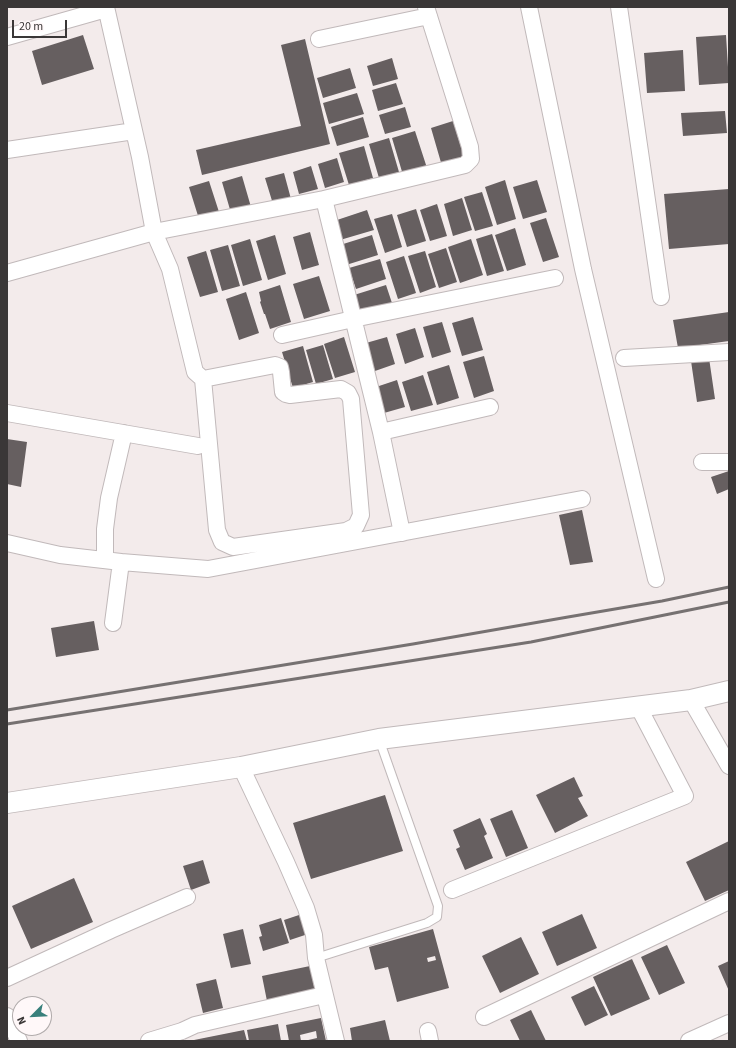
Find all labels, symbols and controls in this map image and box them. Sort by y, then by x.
scale bar [14,12,69,38]
text: 20 m [19,18,43,35]
north arrow [12,996,52,1036]
text: N [13,1014,30,1027]

